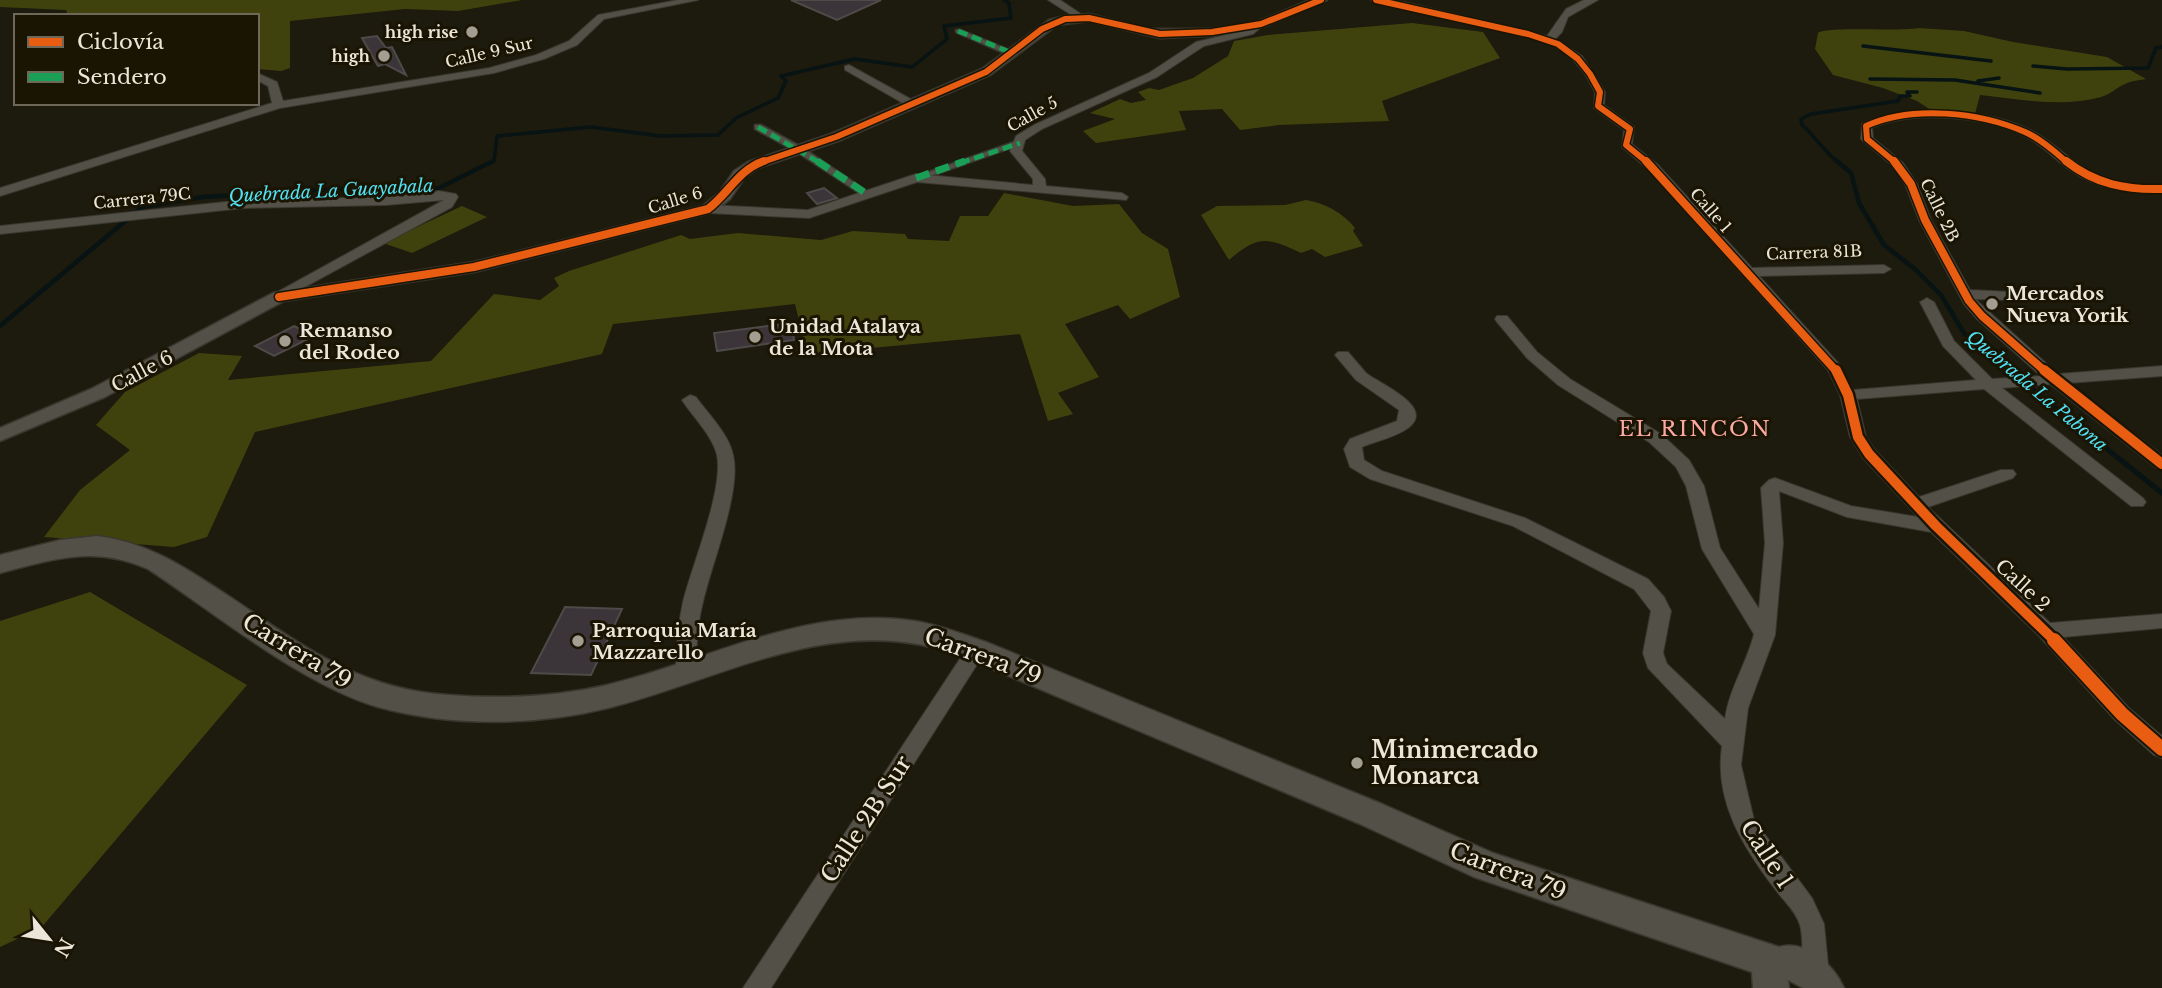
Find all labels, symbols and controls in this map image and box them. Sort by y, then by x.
legend [14,14,259,105]
place label: high rise [385,22,458,42]
marker: high rise [464,24,480,40]
text: Ciclovía [77,29,164,55]
street label: Calle 9 Sur [443,32,535,72]
place label: high [332,46,371,66]
marker: high [376,48,392,64]
text: Sendero [77,64,167,90]
street label: Calle 5 [1003,92,1061,136]
water label: Quebrada La Guayabala [228,175,434,207]
street label: Calle 2B [1916,175,1964,245]
street label: Calle 6 [645,182,705,218]
street label: Carrera 79C [92,183,192,213]
street label: Calle 1 [1686,183,1736,237]
street label: Carrera 81B [1766,240,1862,264]
place label: Mercados Nueva Yorik [2006,282,2129,327]
marker: Mercados Nueva Yorik [1984,296,2000,312]
place label: Unidad Atalaya de la Mota [769,315,921,360]
place label: Remanso del Rodeo [299,319,400,364]
water label: Quebrada La Pabona [1962,326,2112,456]
marker: Unidad Atalaya de la Mota [747,329,763,345]
marker: Remanso del Rodeo [277,333,293,349]
street label: Calle 6 [107,346,177,397]
district label: EL RINCÓN [1618,416,1772,442]
street label: Calle 2 [1991,554,2055,616]
street label: Carrera 79 [237,607,357,695]
place label: Parroquia María Mazzarello [592,619,757,664]
street label: Carrera 79 [921,622,1045,690]
marker: Parroquia María Mazzarello [570,633,586,649]
place label: Minimercado Monarca [1371,736,1538,790]
street label: Calle 2B Sur [815,750,917,888]
marker: Minimercado Monarca [1349,755,1365,771]
street label: Calle 1 [1735,814,1799,894]
street label: Carrera 79 [1446,836,1570,906]
north arrow [14,904,84,974]
text: N [49,934,78,961]

